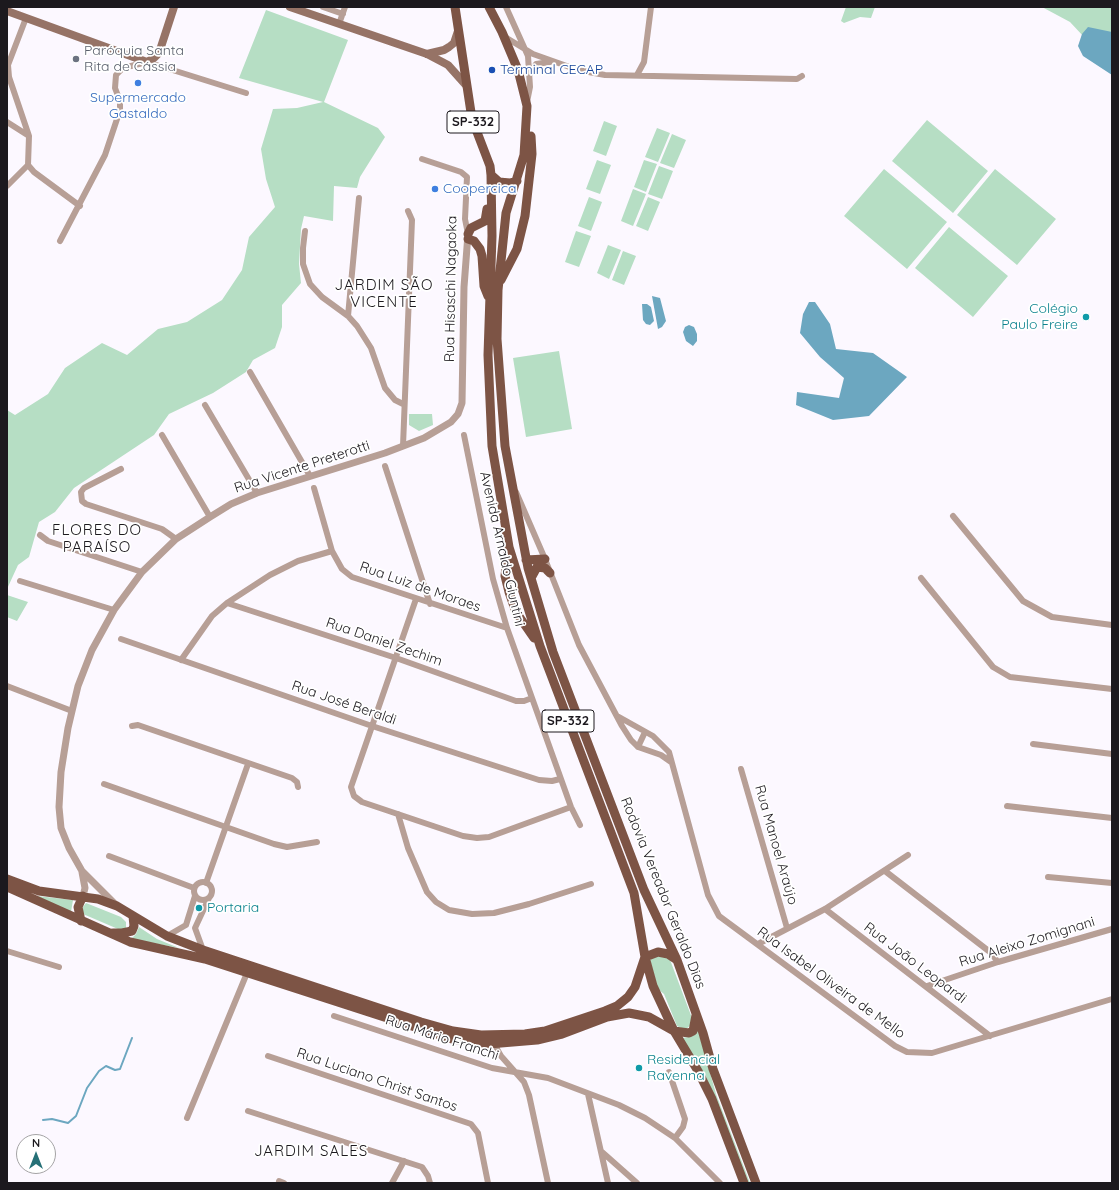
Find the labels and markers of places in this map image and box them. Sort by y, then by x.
place label: Paróquia Santa Rita de Cássia [84,43,184,76]
marker: Paróquia Santa Rita de Cássia [71,54,81,64]
place label: Terminal CECAP [500,62,603,78]
marker: Terminal CECAP [487,65,497,75]
marker: Supermercado Gastaldo [133,78,143,88]
place label: Supermercado Gastaldo [90,90,186,122]
place label: Coopercica [443,181,517,197]
marker: Coopercica [430,184,440,194]
place label: Colégio Paulo Freire [1001,301,1078,334]
marker: Colégio Paulo Freire [1081,312,1091,322]
place label: Portaria [207,900,259,916]
marker: Portaria [194,903,204,913]
place label: Residencial Ravenna [647,1052,720,1084]
marker: Residencial Ravenna [634,1063,644,1073]

